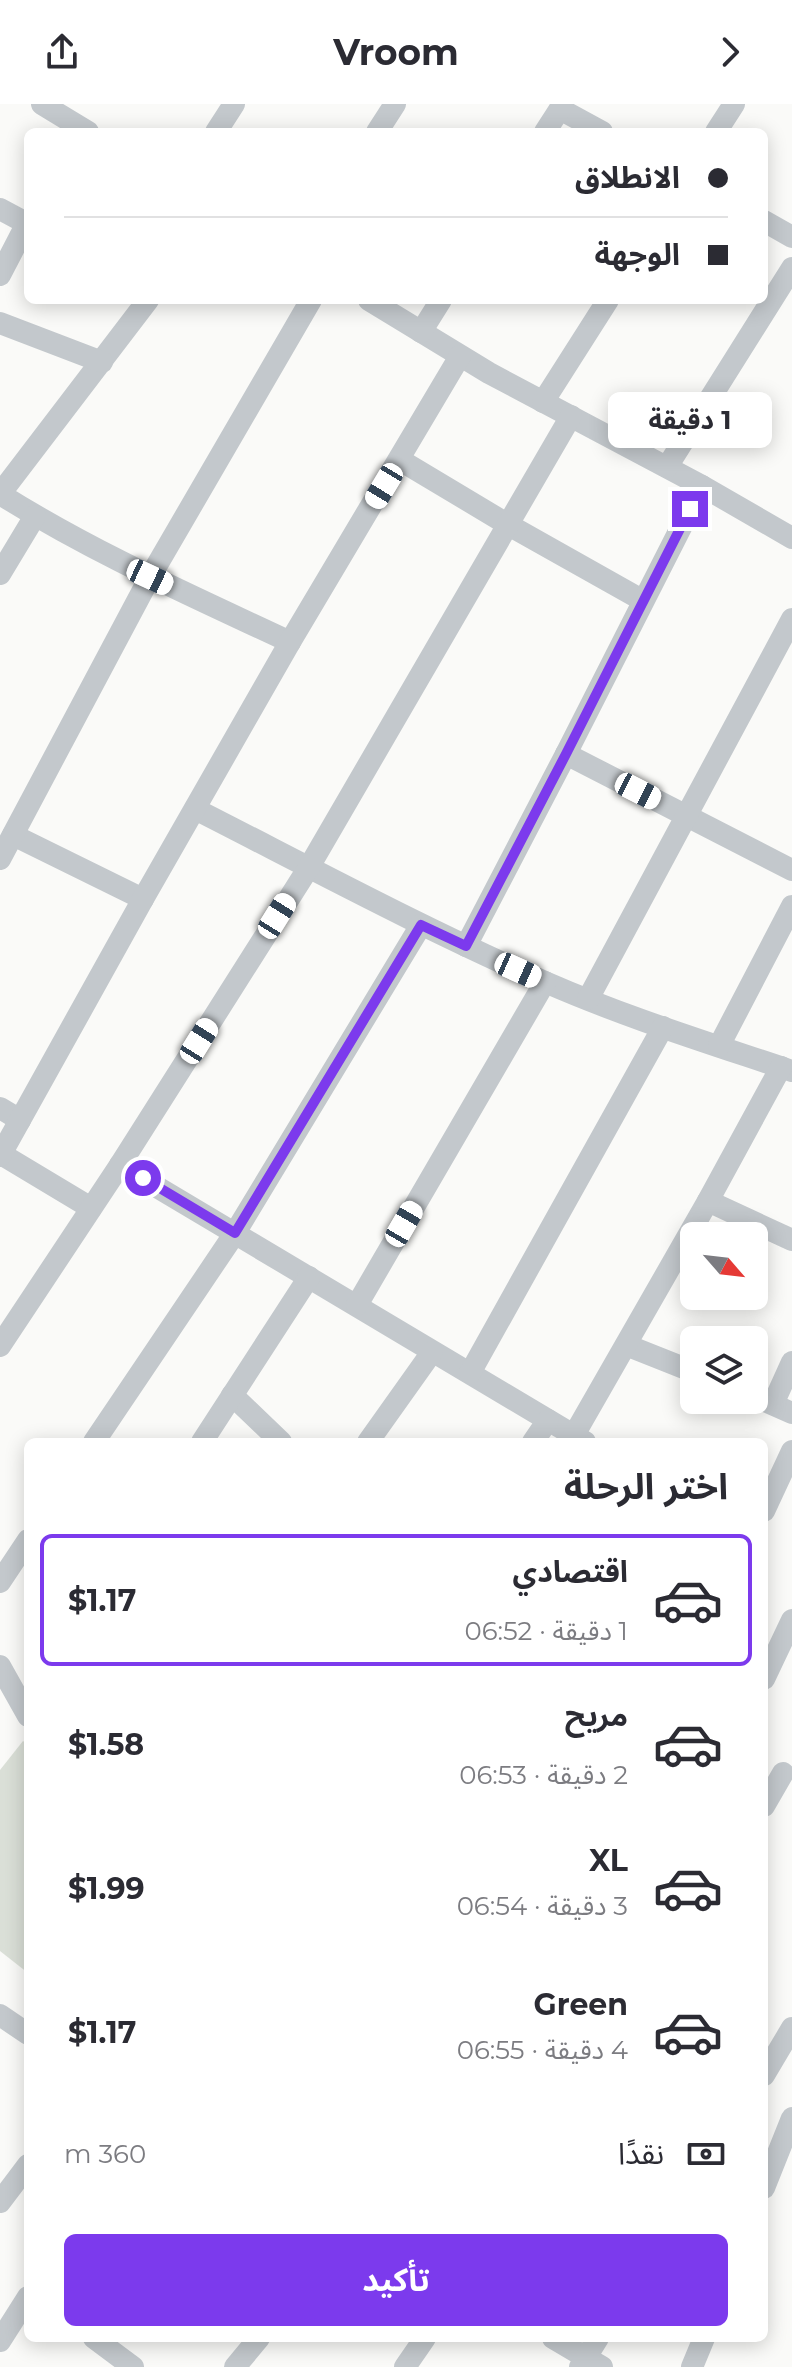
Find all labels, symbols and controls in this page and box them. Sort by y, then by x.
icon: share [40,30,84,74]
text: Vroom [333,30,459,74]
icon: forward [708,30,752,74]
text: الانطلاق [575,159,680,196]
text: الوجهة [595,236,680,273]
callout: 1 دقيقة [608,393,772,449]
text: 1 دقيقة [649,404,731,436]
car [361,459,407,513]
route end [672,491,708,527]
car [123,556,177,598]
car [611,769,665,813]
car [254,889,300,943]
car [491,949,545,991]
car [176,1014,222,1068]
route start [125,1160,161,1196]
car [382,1197,426,1251]
north arrow [680,1222,768,1310]
map controls [680,1222,768,1414]
button: layers [680,1326,768,1414]
text: اختر الرحلة [564,1464,728,1508]
text: اقتصادي [513,1553,628,1590]
icon: car [652,1564,724,1636]
text: $1.17 [68,1582,136,1619]
text: 1 دقيقة · 06:52 [464,1615,628,1647]
text: مريح [565,1697,628,1734]
icon: car [652,1708,724,1780]
text: $1.58 [68,1726,144,1763]
text: 2 دقيقة · 06:53 [459,1759,628,1791]
text: XL [589,1842,628,1879]
icon: car [652,1852,724,1924]
text: $1.99 [68,1870,145,1907]
text: 3 دقيقة · 06:54 [457,1890,628,1922]
text: Green [534,1986,628,2023]
icon: car [652,1996,724,2068]
text: $1.17 [68,2014,136,2051]
text: 4 دقيقة · 06:55 [457,2034,628,2066]
icon: cash [684,2132,728,2176]
text: نقدًا [618,2135,664,2172]
text: 360 m [64,2138,146,2170]
button: تأكيد [64,2234,728,2326]

